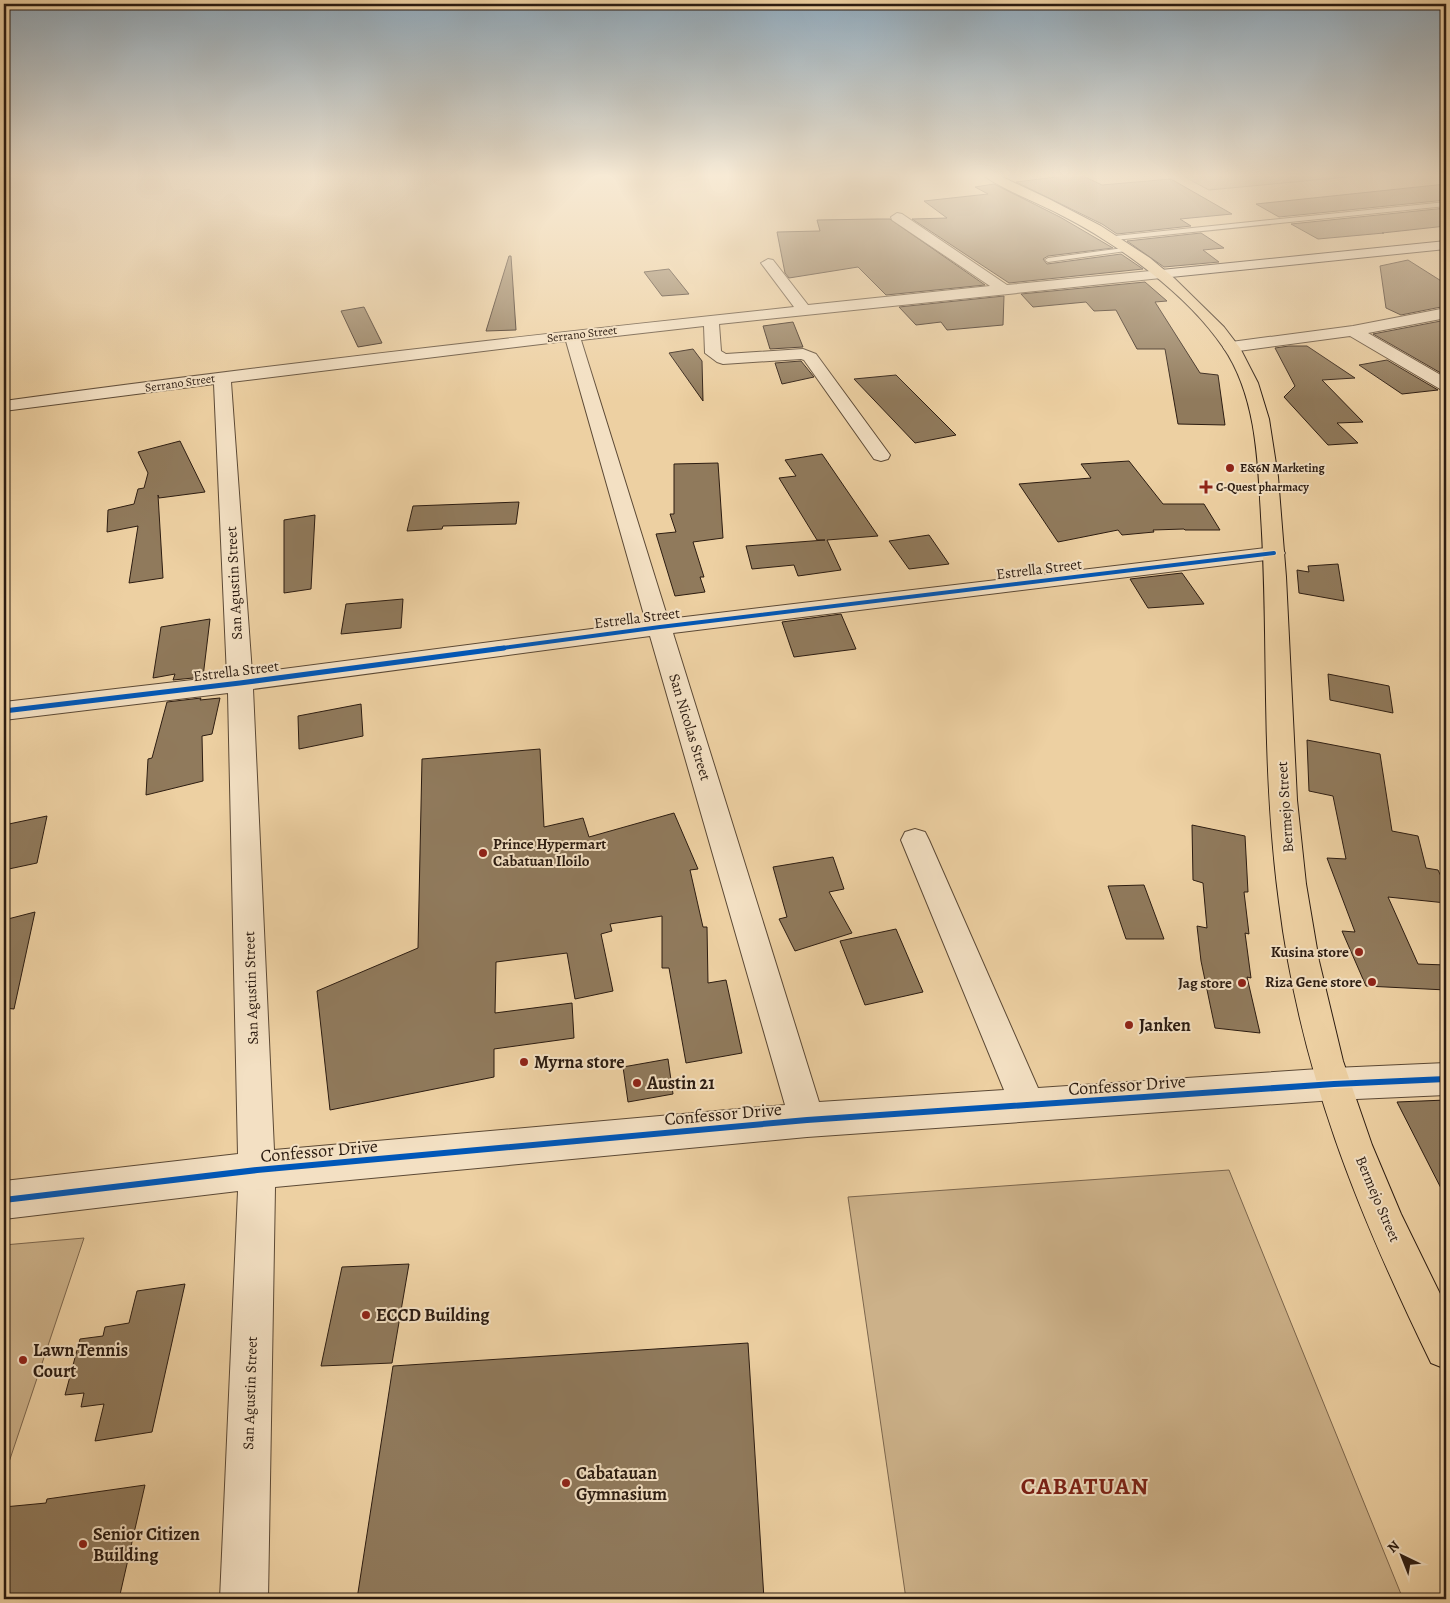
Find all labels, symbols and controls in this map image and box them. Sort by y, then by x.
street label: Serrano Street [546,322,618,346]
street label: Serrano Street [144,370,216,396]
place label: E&6N Marketing [1240,460,1326,476]
marker: E&6N Marketing [1224,462,1236,474]
place label: C-Quest pharmacy [1216,479,1309,495]
marker: C-Quest pharmacy [1200,481,1212,493]
street label: San Agustin Street [221,526,247,640]
street label: Estrella Street [995,554,1083,584]
street label: Estrella Street [593,603,681,633]
street label: Estrella Street [192,656,280,686]
street label: San Nicolas Street [664,671,716,783]
street label: Bermejo Street [1272,761,1298,853]
place label: Prince Hypermart Cabatuan Iloilo [493,834,606,871]
marker: Prince Hypermart Cabatuan Iloilo [477,847,489,859]
street label: San Agustin Street [239,931,263,1045]
place label: Kusina store [1271,942,1349,962]
marker: Kusina store [1353,946,1365,958]
place label: Riza Gene store [1265,972,1362,992]
place label: Jag store [1178,973,1232,993]
marker: Riza Gene store [1366,976,1378,988]
marker: Jag store [1236,977,1248,989]
place label: Janken [1139,1013,1191,1037]
marker: Janken [1123,1019,1135,1031]
place label: Myrna store [534,1050,625,1074]
marker: Myrna store [518,1056,530,1068]
street label: Confessor Drive [1067,1069,1187,1101]
place label: Austin 21 [646,1071,715,1095]
marker: Austin 21 [631,1077,643,1089]
street label: Confessor Drive [663,1097,783,1131]
street label: Confessor Drive [259,1134,379,1168]
street label: Bermejo Street [1351,1153,1405,1245]
place label: ECCD Building [376,1303,490,1327]
marker: ECCD Building [360,1309,372,1321]
street label: San Agustin Street [238,1336,262,1450]
place label: Lawn Tennis Court [33,1338,128,1383]
marker: Lawn Tennis Court [17,1354,29,1366]
place label: Cabatauan Gymnasium [576,1461,667,1506]
district label: CABATUAN [1021,1470,1149,1502]
marker: Cabatauan Gymnasium [560,1477,572,1489]
place label: Senior Citizen Building [93,1522,200,1567]
north arrow [1378,1530,1428,1580]
text: N [1383,1536,1404,1557]
marker: Senior Citizen Building [77,1538,89,1550]

